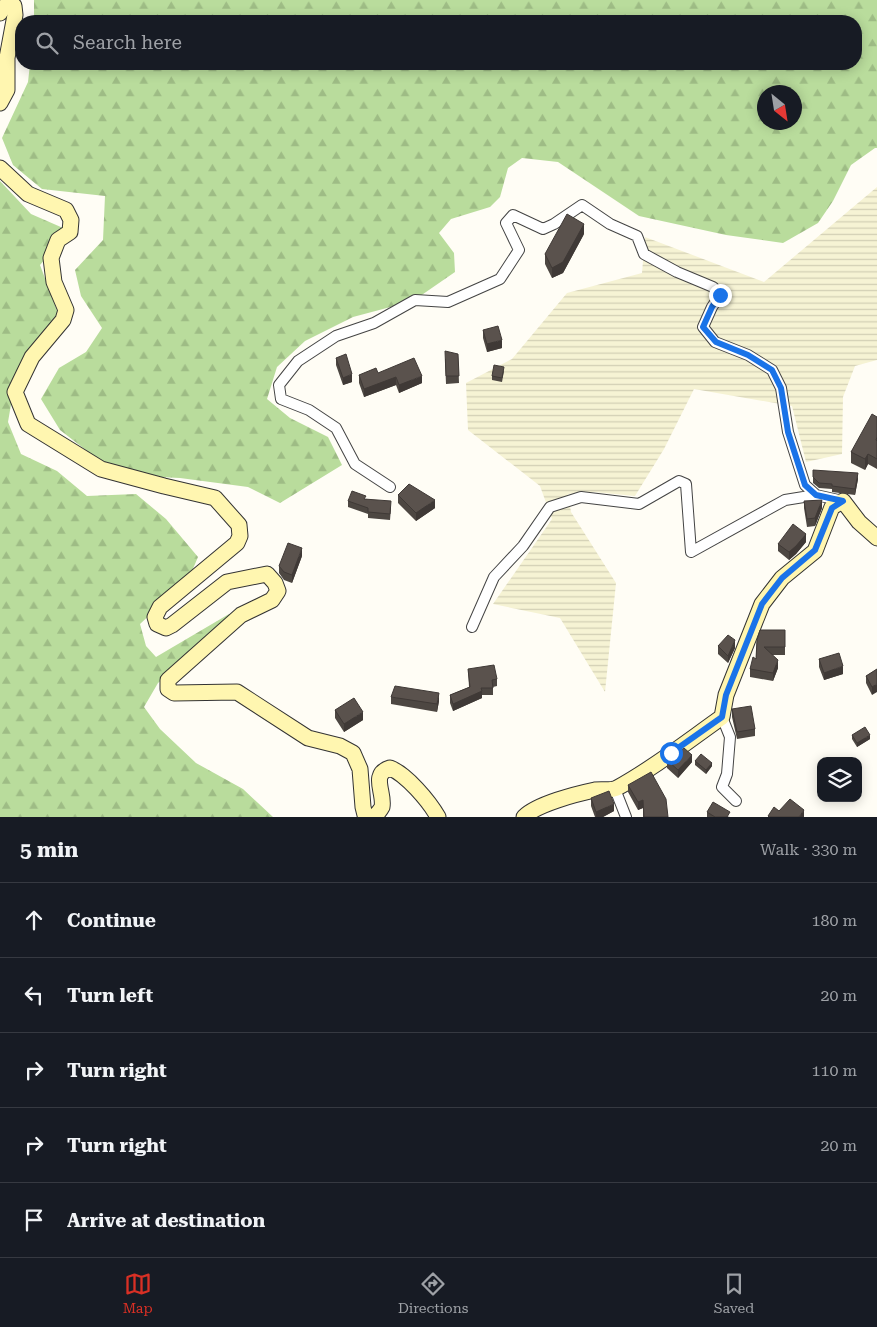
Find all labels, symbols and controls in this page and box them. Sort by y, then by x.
search box [15,15,862,70]
icon: search [33,29,61,57]
text: Search here [73,31,182,54]
north arrow [757,85,802,130]
route end [709,284,732,307]
route start [660,742,683,765]
map controls [817,757,862,802]
button: layers [817,757,862,802]
text: 5 min [20,838,78,862]
text: Walk · 330 m [760,840,857,859]
icon: ahead [20,906,48,934]
text: Continue [67,909,156,932]
text: 180 m [811,911,857,930]
icon: left [20,981,48,1009]
text: Turn left [67,984,153,1007]
text: 20 m [820,986,857,1005]
icon: right [20,1056,48,1084]
text: Turn right [67,1059,167,1082]
text: 110 m [811,1061,857,1080]
icon: right [20,1131,48,1159]
text: Turn right [67,1134,167,1157]
text: 20 m [820,1136,857,1155]
icon: arrive [20,1206,48,1234]
text: Arrive at destination [67,1209,265,1232]
tab: Map [123,1270,153,1316]
tab: Directions [398,1270,468,1316]
tab: Saved [714,1270,754,1316]

